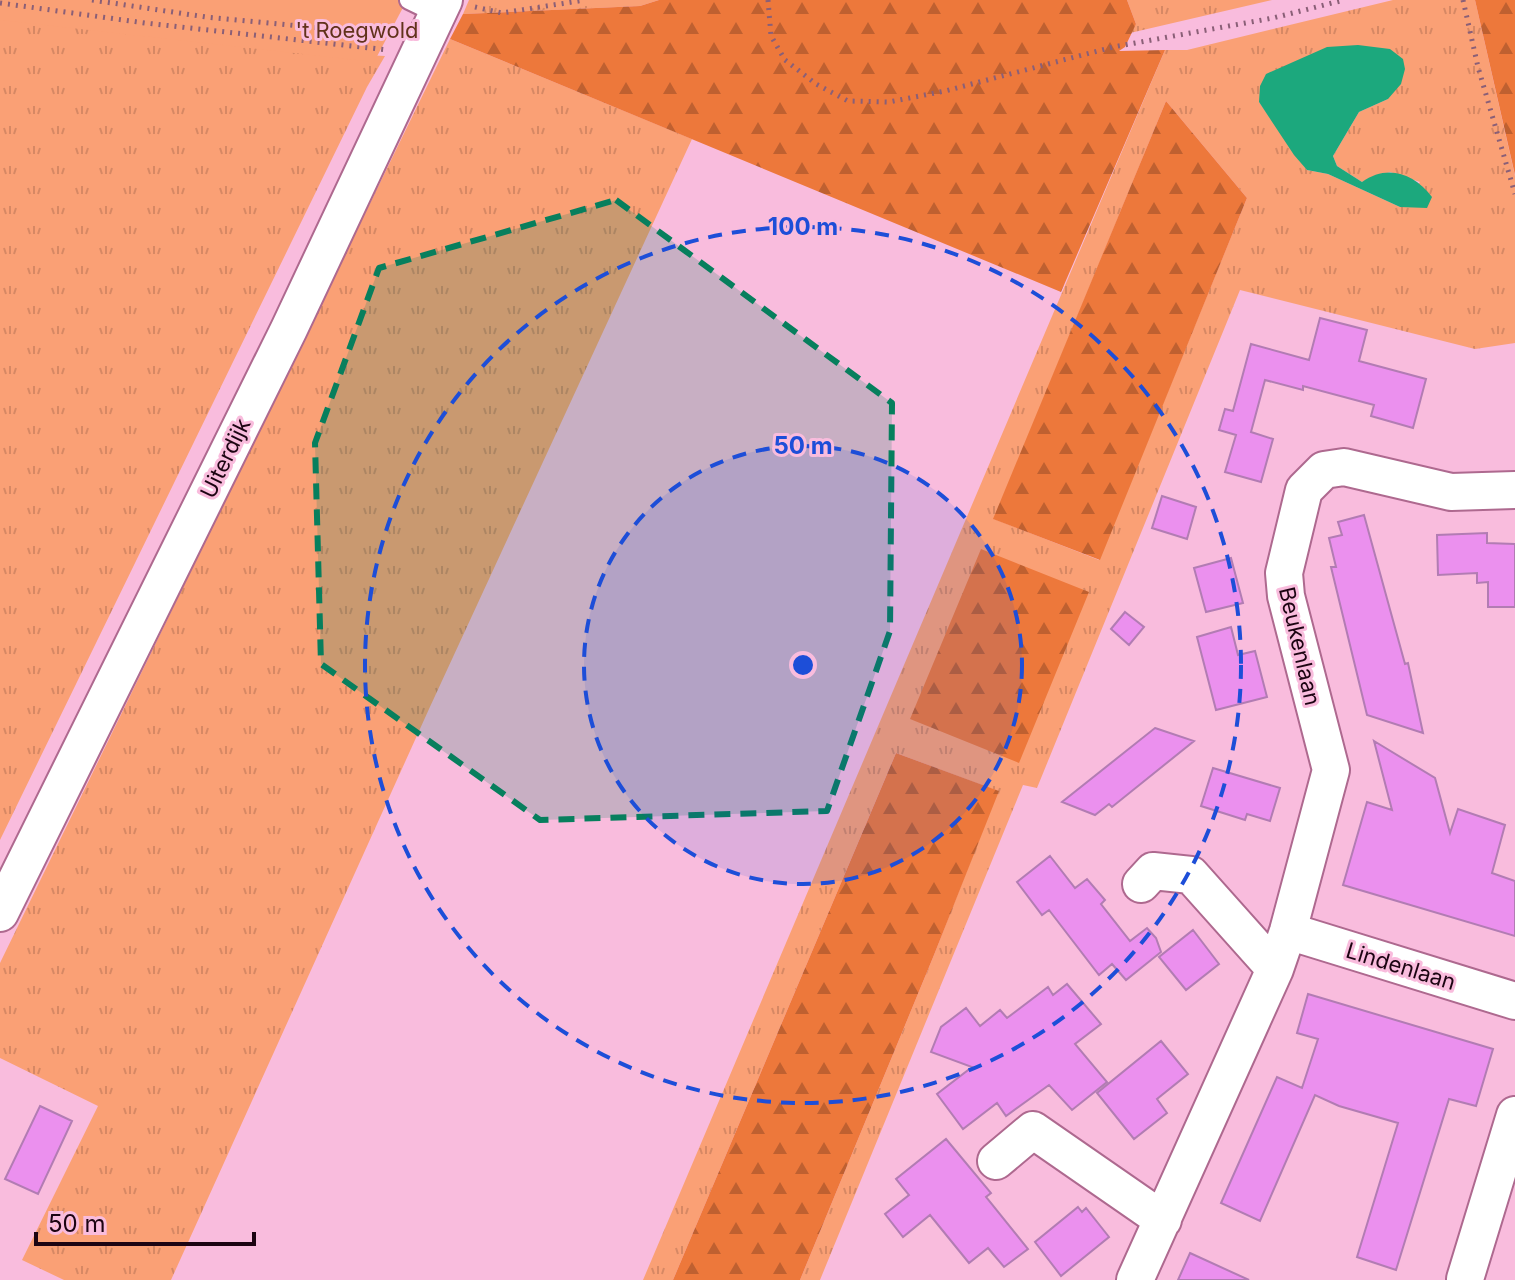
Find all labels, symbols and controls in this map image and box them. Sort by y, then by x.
park label: 't Roegwold [296,17,418,43]
text: 100 m [768,212,838,241]
street label: Uiterdijk [195,414,255,502]
text: 50 m [773,431,833,460]
street label: Beukenlaan [1274,584,1326,708]
centre of rings [789,651,817,679]
street label: Lindenlaan [1343,937,1459,995]
scale bar [36,1196,254,1246]
text: 50 m [48,1209,106,1238]

